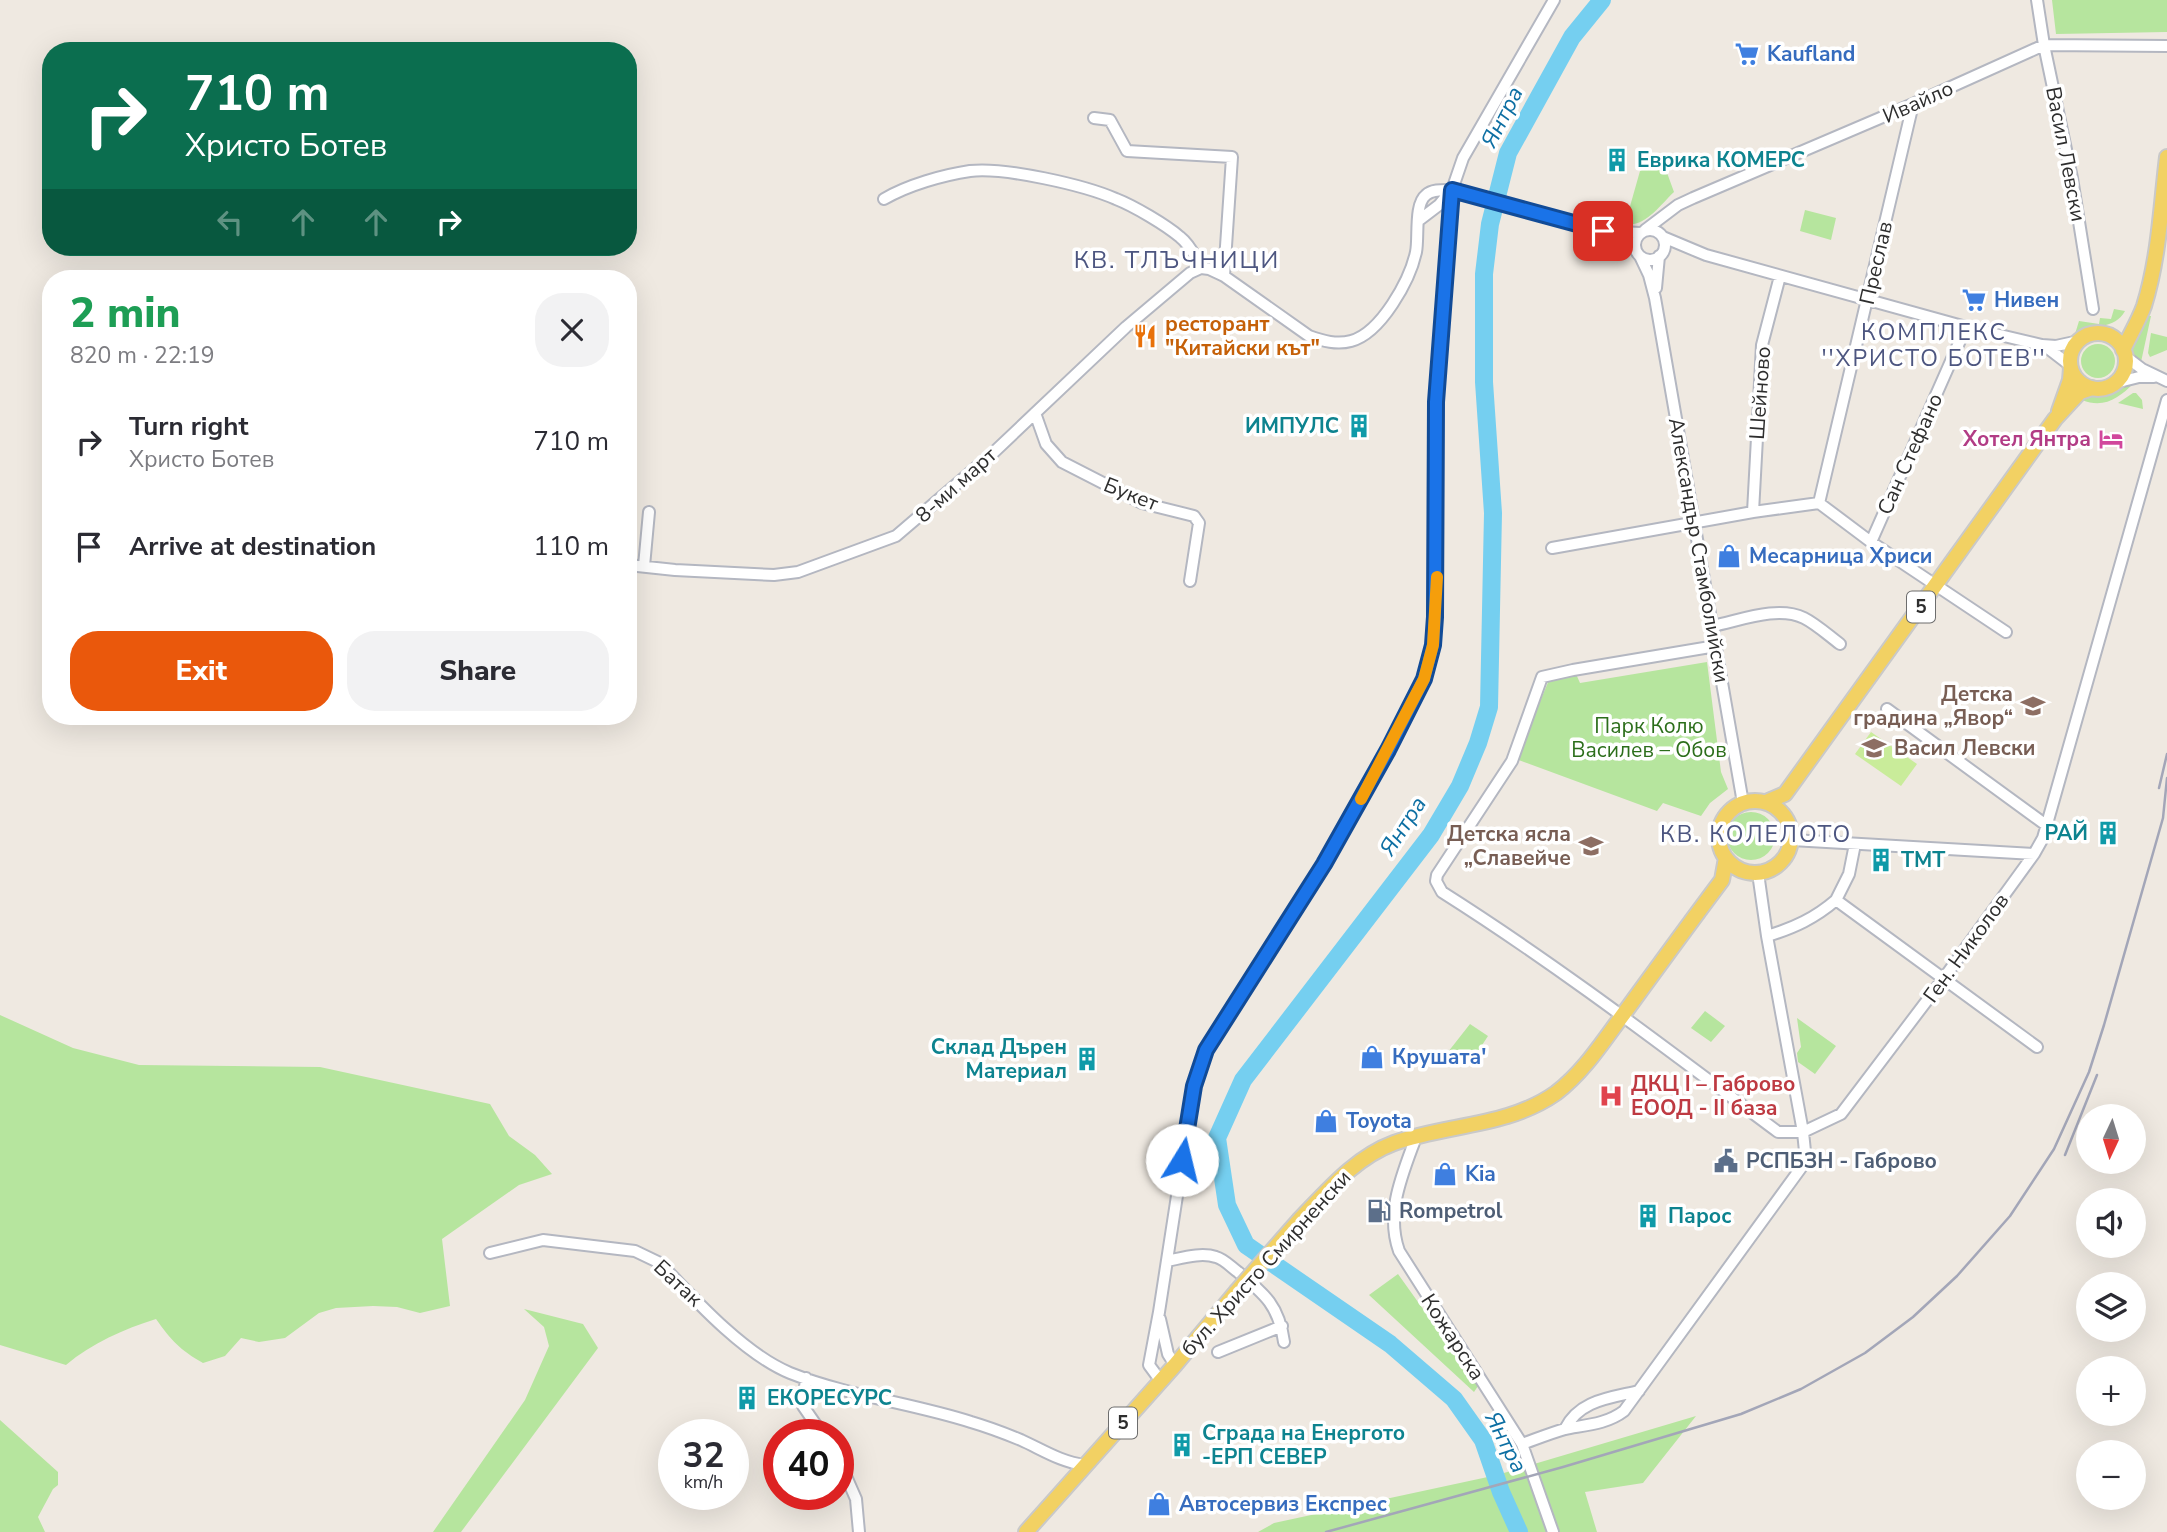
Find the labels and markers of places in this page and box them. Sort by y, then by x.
supermarket icon: Kaufland [1733,40,1761,68]
place label: Kaufland [1767,40,1855,68]
building icon: Еврика КОМЕРС [1603,146,1631,174]
place label: Еврика КОМЕРС [1637,146,1805,174]
pin [1573,201,1633,261]
supermarket icon: Нивен [1960,286,1988,314]
place label: Нивен [1994,286,2059,314]
place label: ресторант "Китайски кът" [1165,310,1320,362]
restaurant icon: ресторант "Китайски кът" [1131,322,1159,350]
place label: ИМПУЛС [1245,412,1339,440]
building icon: ИМПУЛС [1345,412,1373,440]
place label: Хотел Янтра [1962,425,2091,453]
hotel icon: Хотел Янтра [2097,425,2125,453]
shop icon: Месарница Хриси [1715,542,1743,570]
place label: Месарница Хриси [1749,542,1932,570]
place label: Детска градина „Явор“ [1853,680,2013,732]
school or university icon: Детска градина „Явор“ [2019,692,2047,720]
school or university icon: Васил Левски [1860,734,1888,762]
place label: Васил Левски [1894,734,2035,762]
place label: РАЙ [2045,819,2088,847]
building icon: РАЙ [2094,819,2122,847]
place label: Детска ясла „Славейче [1447,820,1571,872]
school or university icon: Детска ясла „Славейче [1577,832,1605,860]
building icon: TMT [1867,846,1895,874]
place label: TMT [1901,846,1945,874]
place label: Склад Дърен Материал [931,1033,1067,1085]
shop icon: Крушата' [1358,1043,1386,1071]
place label: Крушата' [1392,1043,1486,1071]
building icon: Склад Дърен Материал [1073,1045,1101,1073]
place label: ДКЦ І – Габрово ЕООД - II база [1631,1070,1795,1122]
hospital icon: ДКЦ І – Габрово ЕООД - II база [1597,1082,1625,1110]
shop icon: Toyota [1312,1107,1340,1135]
place label: Toyota [1346,1107,1412,1135]
public building icon: РСПБЗН - Габрово [1712,1147,1740,1175]
place label: РСПБЗН - Габрово [1746,1147,1937,1175]
shop icon: Kia [1431,1160,1459,1188]
place label: Kia [1465,1160,1496,1188]
fuel station icon: Rompetrol [1365,1197,1393,1225]
place label: Rompetrol [1399,1197,1503,1225]
building icon: Парос [1634,1202,1662,1230]
place label: Парос [1668,1202,1731,1230]
building icon: ЕКОРЕСУРС [733,1384,761,1412]
place label: ЕКОРЕСУРС [767,1384,892,1412]
place label: Сграда на Енергото -ЕРП СЕВЕР [1202,1419,1405,1471]
building icon: Сграда на Енергото -ЕРП СЕВЕР [1168,1431,1196,1459]
shop icon: Автосервиз Експрес [1145,1490,1173,1518]
place label: Автосервиз Експрес [1179,1490,1387,1518]

